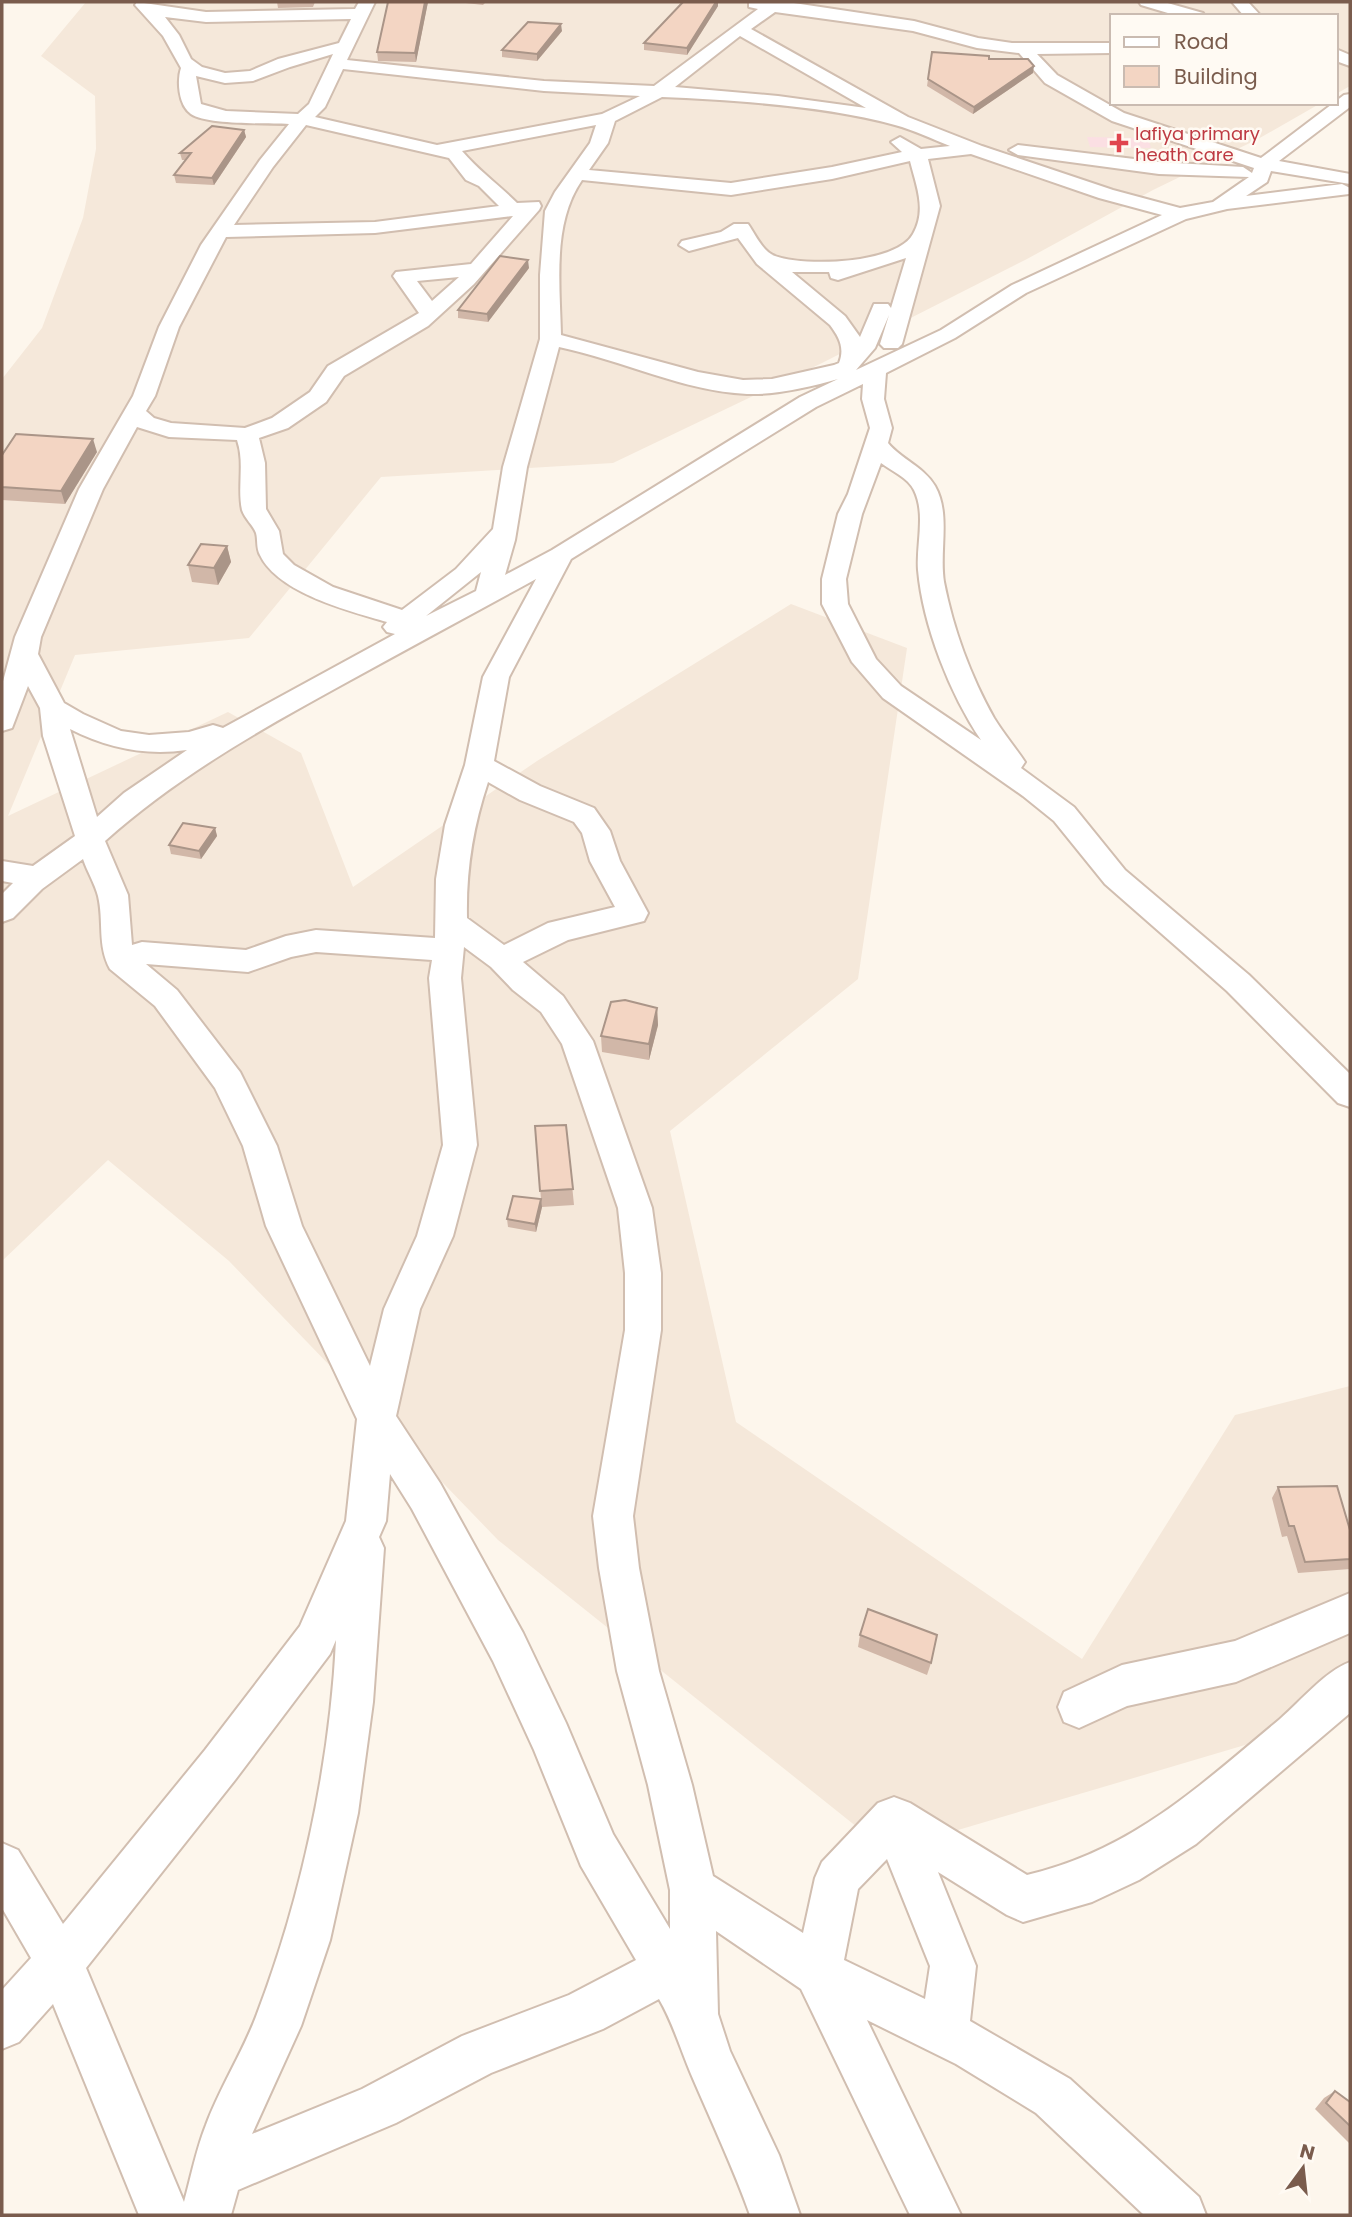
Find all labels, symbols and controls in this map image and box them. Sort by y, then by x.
legend [1110,14,1338,105]
text: Road [1174,27,1229,56]
text: Building [1174,62,1258,91]
place label: lafiya primary heath care [1135,121,1260,167]
marker: lafiya primary heath care [1109,133,1129,153]
north arrow [1268,2133,1338,2203]
text: N [1297,2137,1318,2167]

